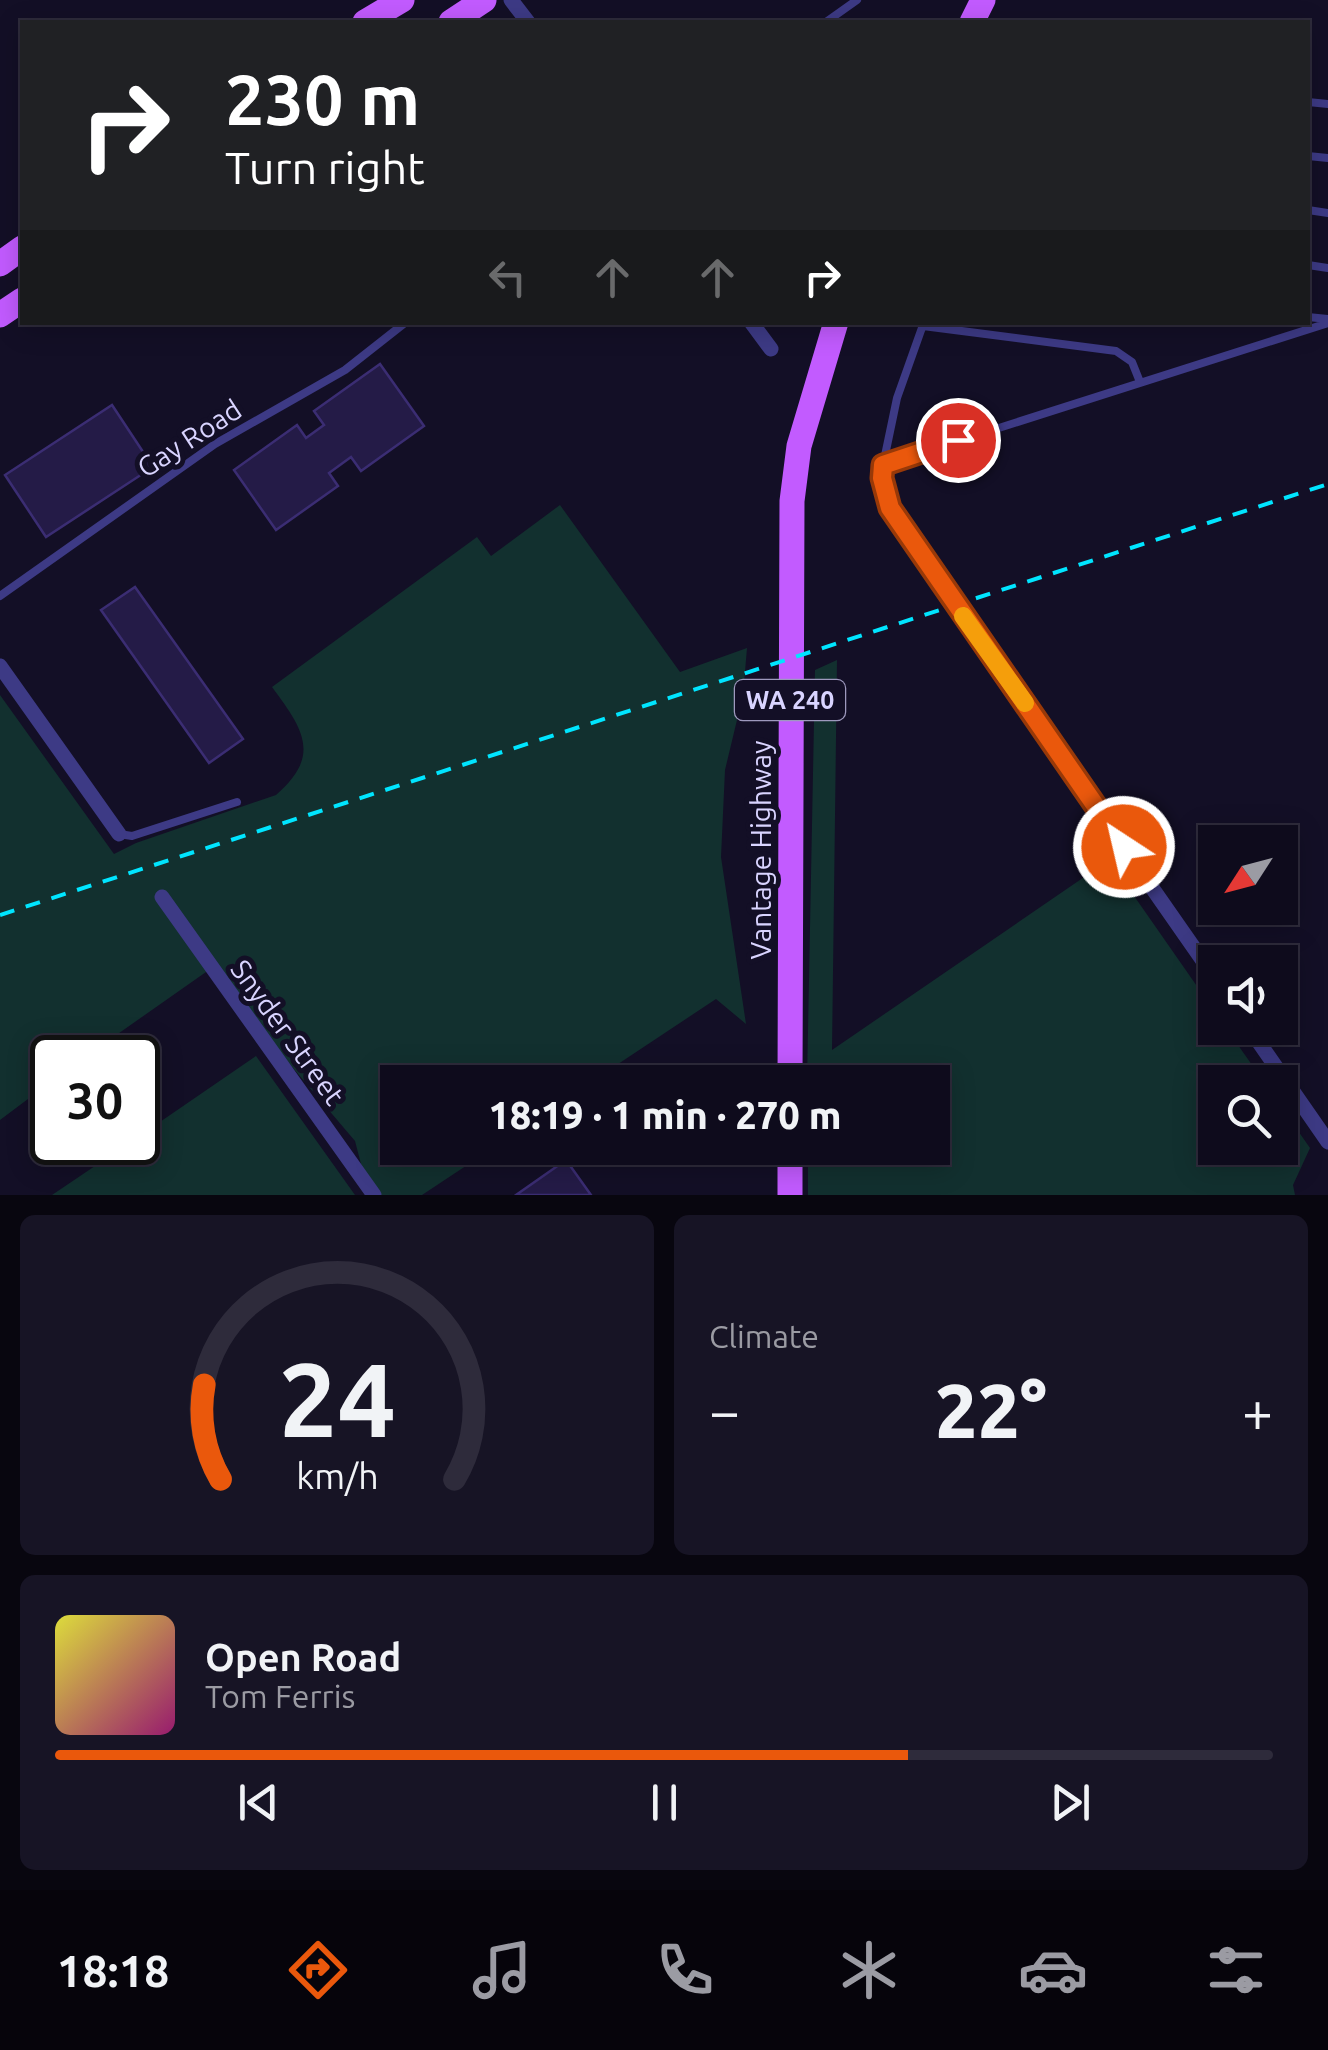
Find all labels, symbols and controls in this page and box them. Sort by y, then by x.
icon: right [60,60,190,190]
text: 230 m [225,60,420,138]
text: Turn right [225,142,425,193]
icon: left [480,250,535,305]
icon: ahead [585,250,640,305]
icon: ahead [690,250,745,305]
icon: right [795,250,850,305]
street label: Gay Road [131,393,247,483]
pin [916,398,1001,483]
icon: arrive [931,413,986,468]
road number: WA 240 [735,680,845,720]
street label: Vantage Highway [745,741,776,959]
position arrow [1072,795,1176,899]
north arrow [1198,825,1298,925]
map controls [1198,825,1298,1165]
button: sound [1198,945,1298,1045]
street label: Snyder Street [225,954,351,1110]
speed limit sign: 30 [30,1035,160,1165]
button: search [1198,1065,1298,1165]
text: 18:19 · 1 min · 270 m [488,1094,842,1136]
text: Climate [709,1318,819,1354]
text: 24 [278,1340,396,1457]
text: 22° [935,1368,1047,1452]
text: − [709,1380,740,1441]
text: + [1242,1380,1273,1441]
text: km/h [296,1456,378,1496]
text: Open Road [205,1636,401,1678]
text: Tom Ferris [205,1678,355,1714]
icon: previous [231,1775,286,1830]
icon: pause [637,1775,692,1830]
icon: next [1043,1775,1098,1830]
icon: directions [283,1935,353,2005]
icon: music [467,1935,537,2005]
icon: phone [650,1935,720,2005]
icon: climate [834,1935,904,2005]
icon: car [1018,1935,1088,2005]
icon: filters [1201,1935,1271,2005]
text: 18:18 [57,1945,169,1996]

